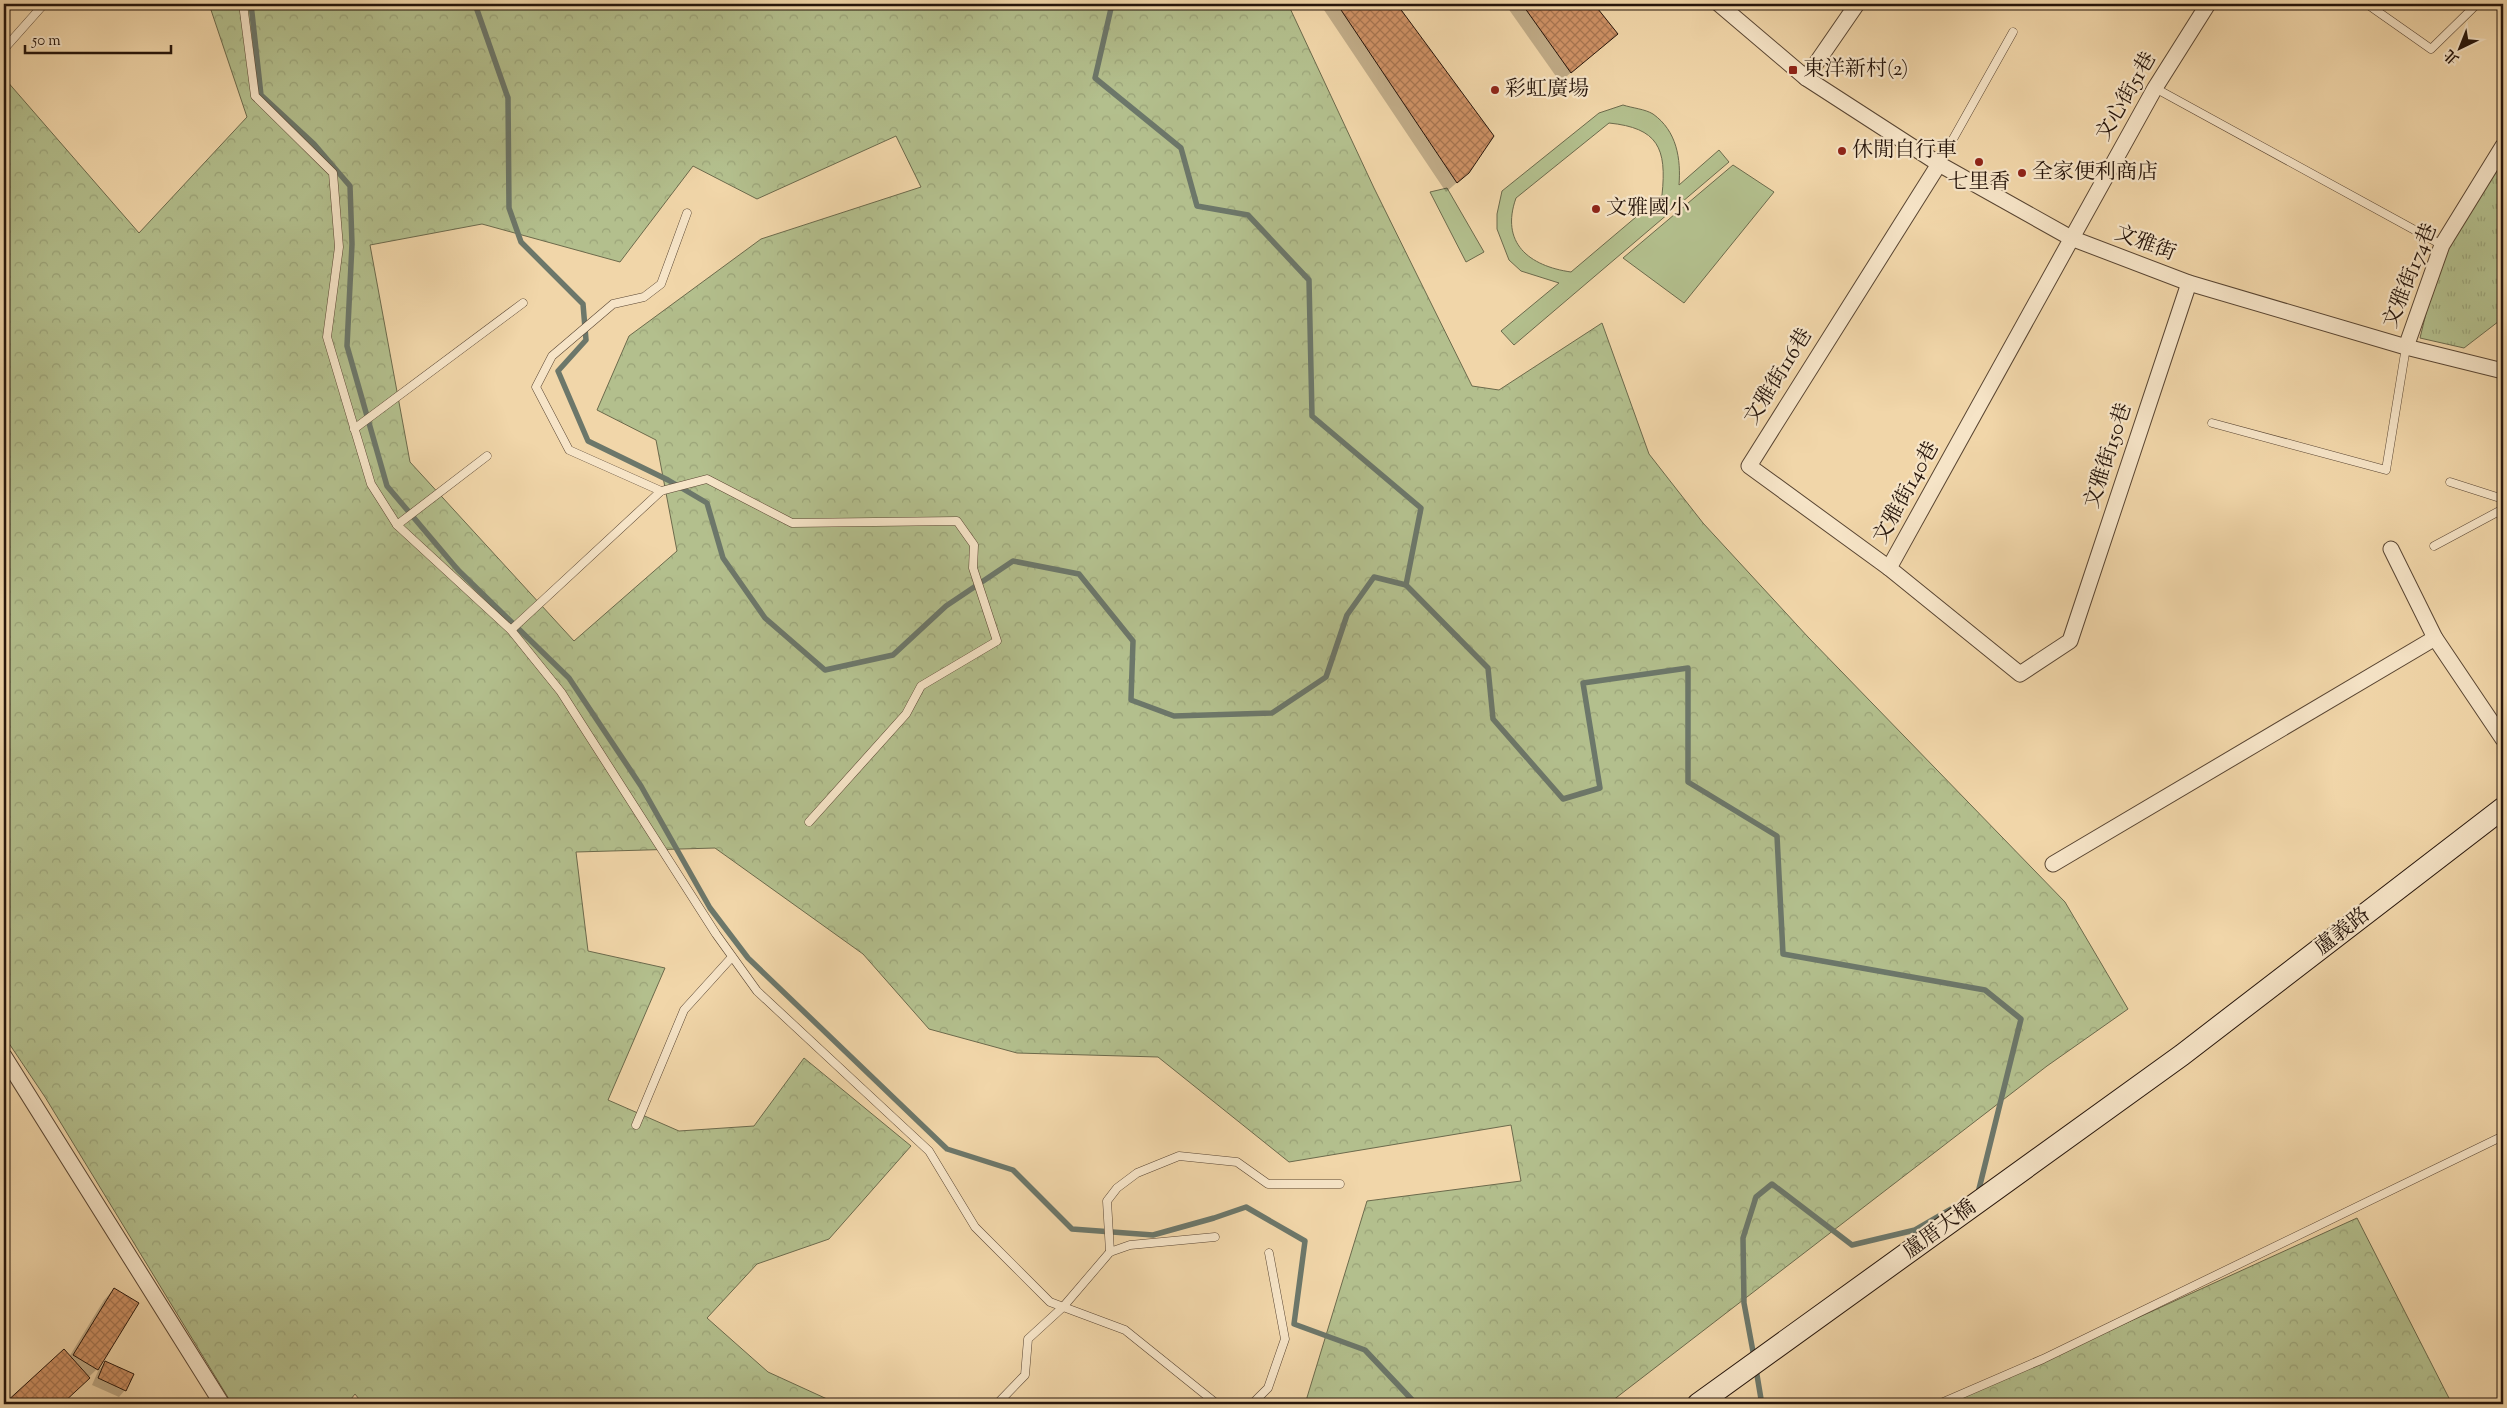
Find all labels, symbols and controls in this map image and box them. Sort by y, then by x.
scale bar [25,22,171,54]
north arrow [2434,22,2484,72]
text: 50 m [31,31,61,52]
text: 北 [2441,44,2464,68]
street label: 文心街51巷 [2089,47,2165,147]
place label: 東洋新村(2) [1803,55,1908,85]
marker: 東洋新村(2) [1787,64,1799,76]
place label: 彩虹廣場 [1505,75,1589,105]
marker: 彩虹廣場 [1489,84,1501,96]
place label: 休閒自行車 [1852,136,1957,166]
marker: 休閒自行車 [1836,145,1848,157]
marker: 七里香 [1973,156,1985,168]
place label: 全家便利商店 [2032,158,2158,188]
marker: 全家便利商店 [2016,167,2028,179]
place label: 七里香 [1948,168,2011,198]
place label: 文雅國小 [1606,194,1690,224]
marker: 文雅國小 [1590,203,1602,215]
street label: 文雅街 [2110,219,2180,269]
street label: 文雅街174巷 [2376,219,2446,333]
street label: 文雅街116巷 [1737,323,1821,431]
street label: 文雅街150巷 [2078,399,2140,513]
street label: 文雅街140巷 [1867,436,1947,550]
street label: 盧義路 [2309,901,2377,963]
street label: 盧厝大橋 [1897,1193,1983,1267]

